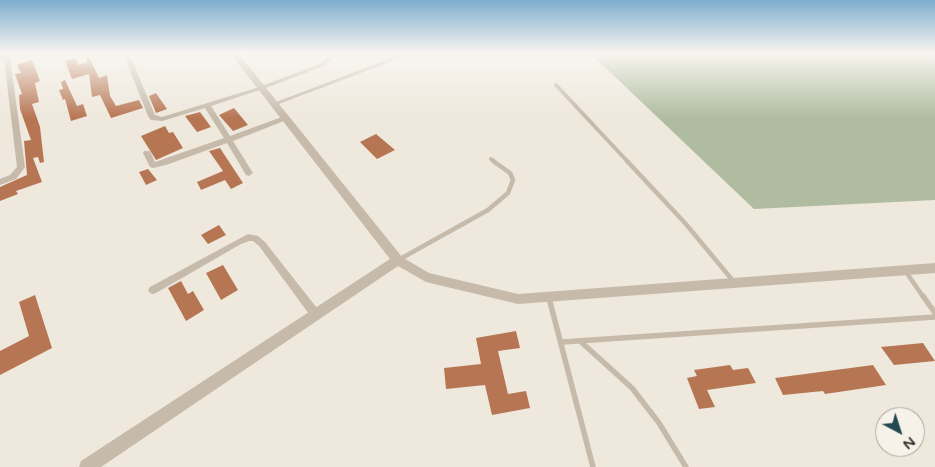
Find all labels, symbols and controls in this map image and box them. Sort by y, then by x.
north arrow [875,407,925,457]
text: N [900,433,919,453]

